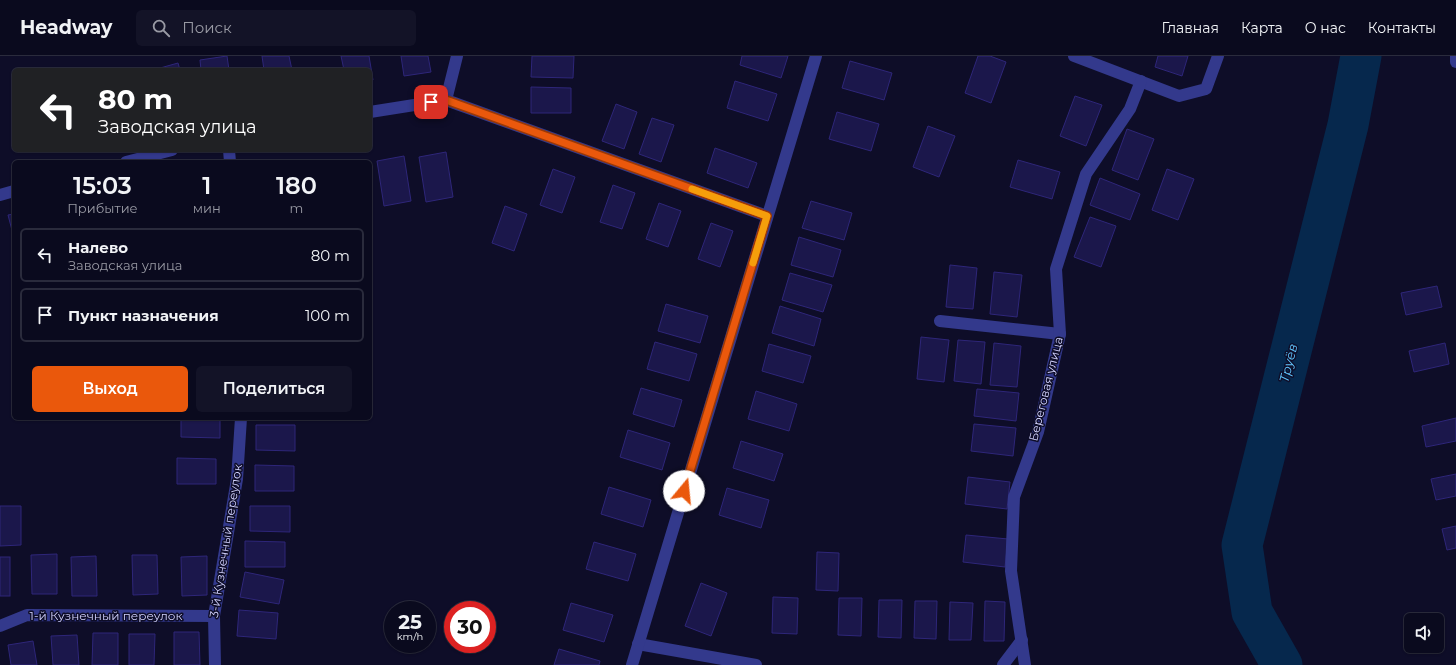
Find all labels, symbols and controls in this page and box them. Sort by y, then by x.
search box [136,10,416,46]
text: Headway [20,16,112,39]
icon: search [150,17,172,39]
text: Поиск [182,18,232,37]
text: Главная [1161,19,1219,37]
text: Карта [1241,19,1283,37]
text: О нас [1305,19,1346,37]
text: Контакты [1368,19,1436,37]
text: 80 m [98,82,173,116]
icon: left [32,84,84,136]
pin [414,85,448,119]
icon: arrive [420,91,442,113]
text: Заводская улица [98,116,256,138]
text: 15:03 [73,171,132,200]
text: 1 [202,171,211,200]
text: 180 [276,171,317,200]
text: Прибытие [67,200,138,216]
text: мин [193,200,221,216]
text: m [289,200,303,216]
text: Налево [68,238,128,257]
icon: left [34,244,56,266]
text: 80 m [311,246,350,265]
text: Заводская улица [68,257,182,273]
icon: arrive [34,304,56,326]
text: Пункт назначения [68,306,219,325]
text: 100 m [305,306,350,325]
street label: Береговая улица [1025,335,1066,443]
water label: Труёв [1275,342,1301,384]
button: Выход [32,366,188,412]
button: Поделиться [196,366,352,412]
street label: 3-й Кузнечный переулок [206,463,245,619]
position arrow [663,470,705,512]
speed limit sign: 30 [444,601,496,653]
street label: 1-й Кузнечный переулок [30,608,182,623]
text: 25 [398,610,422,634]
map controls [1404,613,1444,653]
button: sound [1404,613,1444,653]
text: km/h [397,630,423,643]

